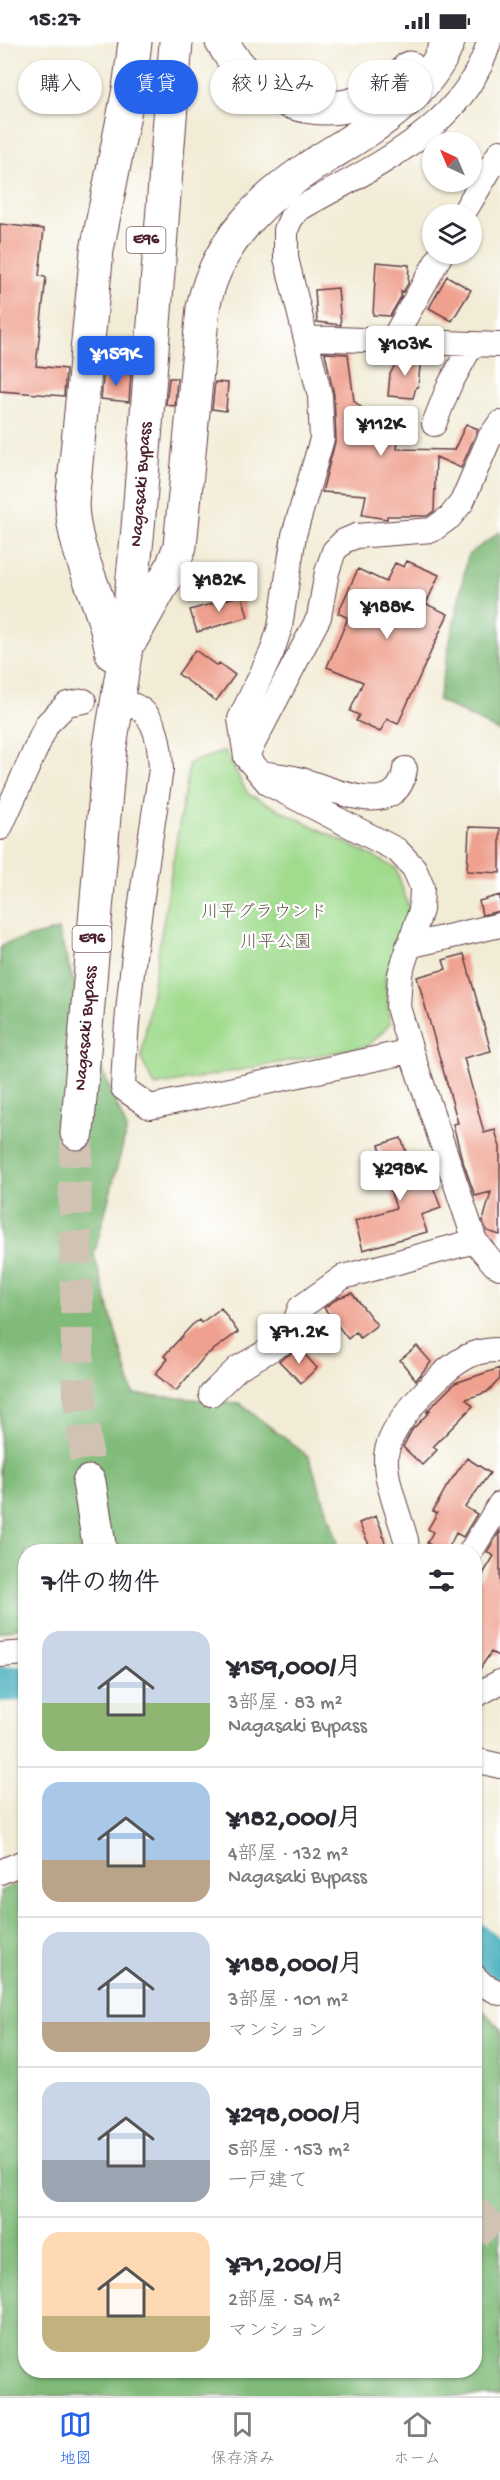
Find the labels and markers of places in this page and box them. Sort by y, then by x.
pin: ¥103K [363,326,447,377]
pin: ¥159K [74,336,158,387]
pin: ¥112K [339,406,423,457]
pin: ¥182K [177,562,261,613]
pin: ¥188K [345,589,429,640]
pin: ¥298K [358,1151,442,1202]
pin: ¥71.2K [250,1314,348,1365]

